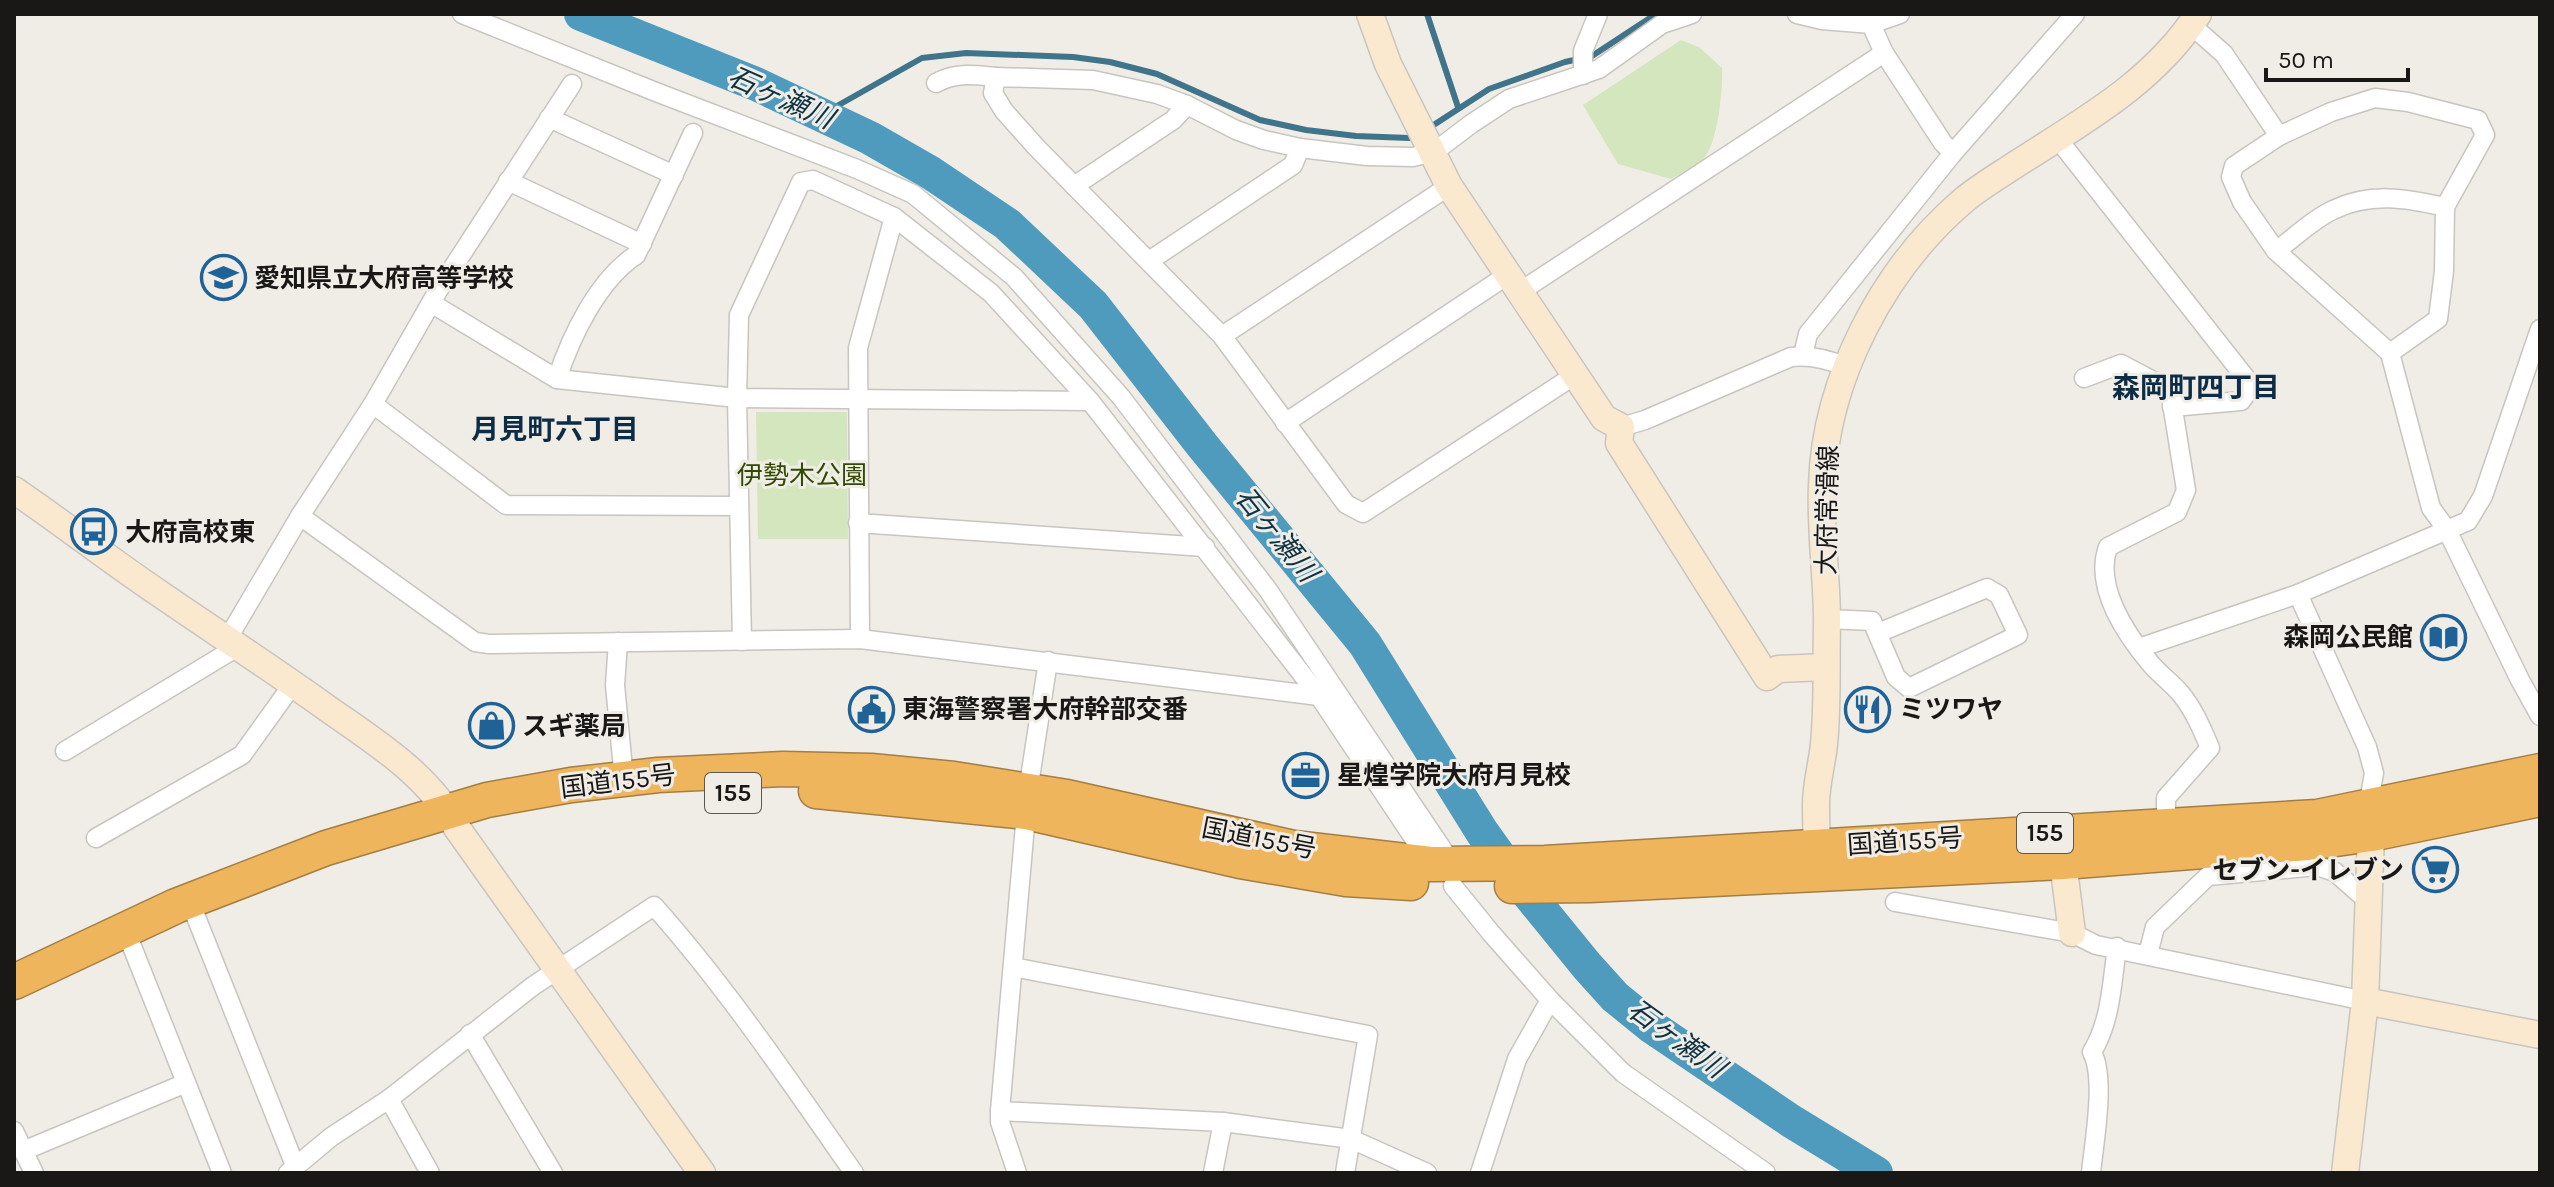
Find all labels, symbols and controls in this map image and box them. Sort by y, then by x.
scale bar [2266,32,2408,82]
text: 50 m [2278,46,2334,74]
water label: 石ヶ瀬川 [723,60,841,137]
school or university icon: 愛知県立大府高等学校 [199,254,247,302]
place label: 愛知県立大府高等学校 [254,263,514,294]
district label: 森岡町四丁目 [2112,371,2280,404]
district label: 月見町六丁目 [471,413,639,446]
street label: 大府常滑線 [1811,445,1844,575]
park label: 伊勢木公園 [737,460,867,491]
water label: 石ヶ瀬川 [1229,480,1327,591]
bus stop icon: 大府高校東 [70,508,118,556]
place label: 大府高校東 [125,517,255,548]
library icon: 森岡公民館 [2420,613,2468,661]
place label: 森岡公民館 [2283,622,2413,653]
public building icon: 東海警察署大府幹部交番 [847,685,895,733]
restaurant icon: ミツワヤ [1844,685,1892,733]
place label: 東海警察署大府幹部交番 [902,694,1188,725]
place label: ミツワヤ [1899,694,2003,725]
shop icon: スギ薬局 [467,702,515,750]
place label: スギ薬局 [522,711,626,742]
office icon: 星煌学院大府月見校 [1282,751,1330,799]
street label: 国道155号 [559,759,677,804]
place label: 星煌学院大府月見校 [1337,760,1571,791]
road number: 155 [705,773,761,813]
street label: 国道155号 [1199,812,1319,865]
road number: 155 [2017,813,2073,853]
street label: 国道155号 [1846,822,1964,861]
supermarket icon: セブン-イレブン [2411,846,2459,894]
place label: セブン-イレブン [2212,855,2404,886]
water label: 石ヶ瀬川 [1622,992,1734,1086]

